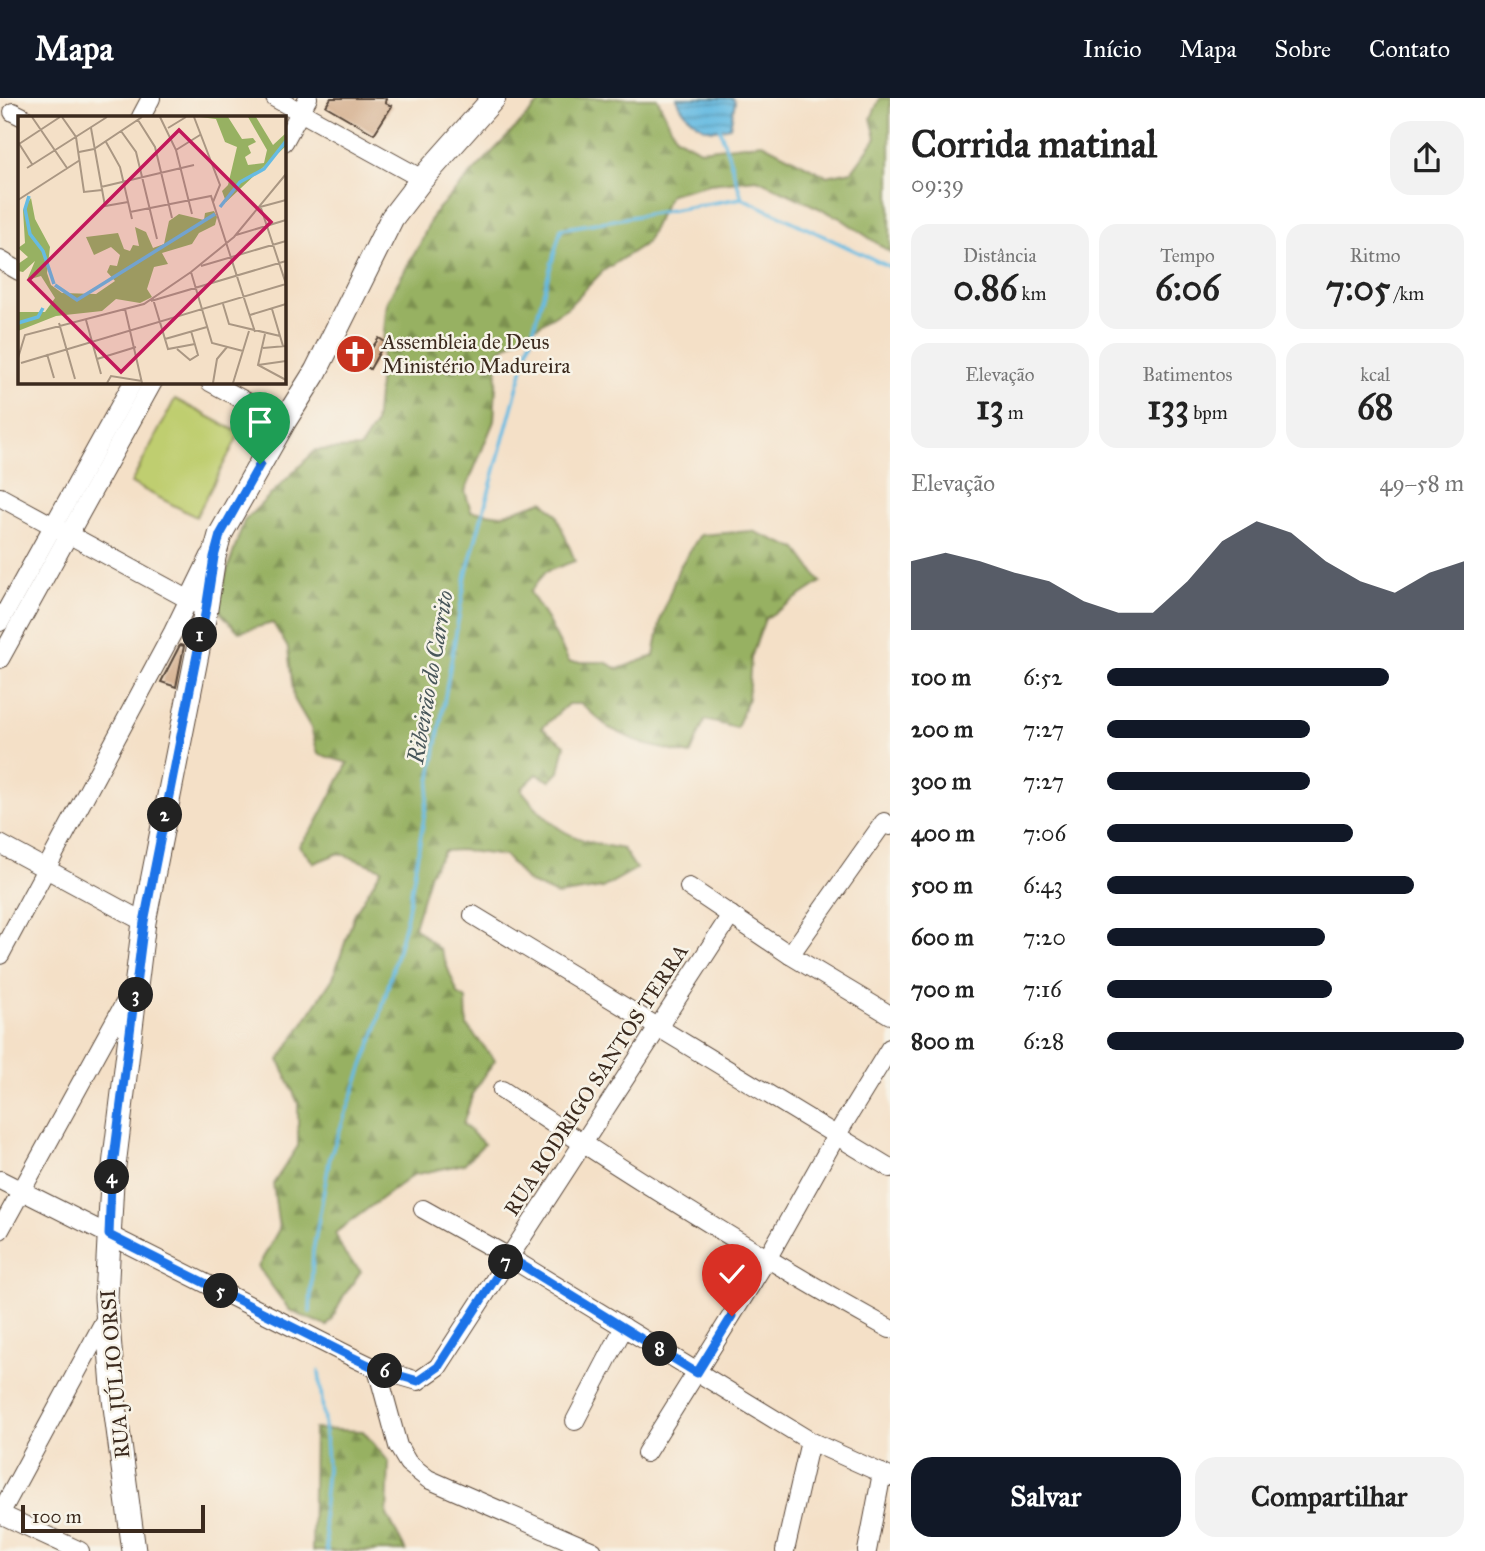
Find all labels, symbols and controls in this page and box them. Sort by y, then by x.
text: Mapa [35,29,113,69]
text: Início [1083,34,1142,64]
text: Mapa [1180,34,1237,64]
text: Sobre [1275,34,1331,64]
text: Contato [1369,34,1450,64]
inset map [18,116,285,383]
text: Corrida matinal [911,121,1157,167]
button: share [1390,121,1464,195]
text: 09:39 [911,170,964,198]
text: Distância [963,244,1037,267]
text: Tempo [1160,244,1215,267]
text: Ritmo [1350,244,1401,267]
text: 0.86 [953,267,1017,310]
text: 6:06 [1155,267,1220,310]
text: 7:05 [1326,267,1390,310]
text: km [1017,282,1046,305]
text: /km [1390,282,1424,305]
place label: Assembleia de Deus Ministério Madureira [381,329,571,379]
church icon: Assembleia de Deus Ministério Madureira [334,333,376,375]
text: Elevação [965,363,1035,386]
text: Batimentos [1143,363,1232,386]
text: kcal [1360,363,1390,386]
text: 13 [976,386,1004,429]
text: 133 [1147,386,1189,429]
text: 68 [1357,386,1393,429]
pin [230,392,290,464]
text: m [1004,401,1024,424]
text: bpm [1189,401,1228,424]
icon: arrive [241,403,279,441]
text: Elevação [911,469,995,497]
text: 49–58 m [1380,469,1464,497]
water label: Ribeirão do Carrito [401,588,459,767]
pin: 1 [182,618,218,652]
text: 1 [196,623,203,646]
text: 100 m [911,663,971,691]
text: 6:52 [1023,663,1063,691]
text: 200 m [911,715,973,743]
text: 7:27 [1023,715,1064,743]
text: 300 m [911,767,971,795]
text: 7:27 [1023,767,1064,795]
pin: 2 [148,798,182,832]
text: 2 [160,803,169,826]
text: 400 m [911,819,975,847]
text: 7:06 [1023,819,1066,847]
text: 500 m [911,871,973,899]
text: 6:43 [1023,871,1063,899]
text: 600 m [911,923,974,951]
text: 7:20 [1023,923,1066,951]
street label: RUA RODRIGO SANTOS TERRA [498,939,694,1221]
text: 700 m [911,975,974,1003]
text: 7:16 [1023,975,1062,1003]
pin: 3 [118,978,154,1012]
text: 3 [132,983,139,1006]
text: 800 m [911,1027,974,1055]
text: 6:28 [1023,1027,1064,1055]
pin: 4 [94,1160,130,1194]
text: 4 [106,1165,117,1188]
pin: 7 [489,1244,524,1280]
pin [702,1244,762,1316]
text: 7 [500,1250,511,1273]
icon: check [713,1255,751,1293]
pin: 5 [204,1274,238,1308]
text: 5 [216,1279,225,1302]
street label: RUA JÚLIO ORSI [94,1288,135,1460]
pin: 8 [642,1332,678,1366]
text: 8 [654,1337,665,1360]
pin: 6 [368,1354,402,1388]
text: 6 [380,1359,389,1382]
button: Salvar [911,1457,1181,1537]
button: Compartilhar [1195,1457,1464,1537]
scale bar [21,1502,205,1534]
text: 100 m [32,1505,82,1528]

